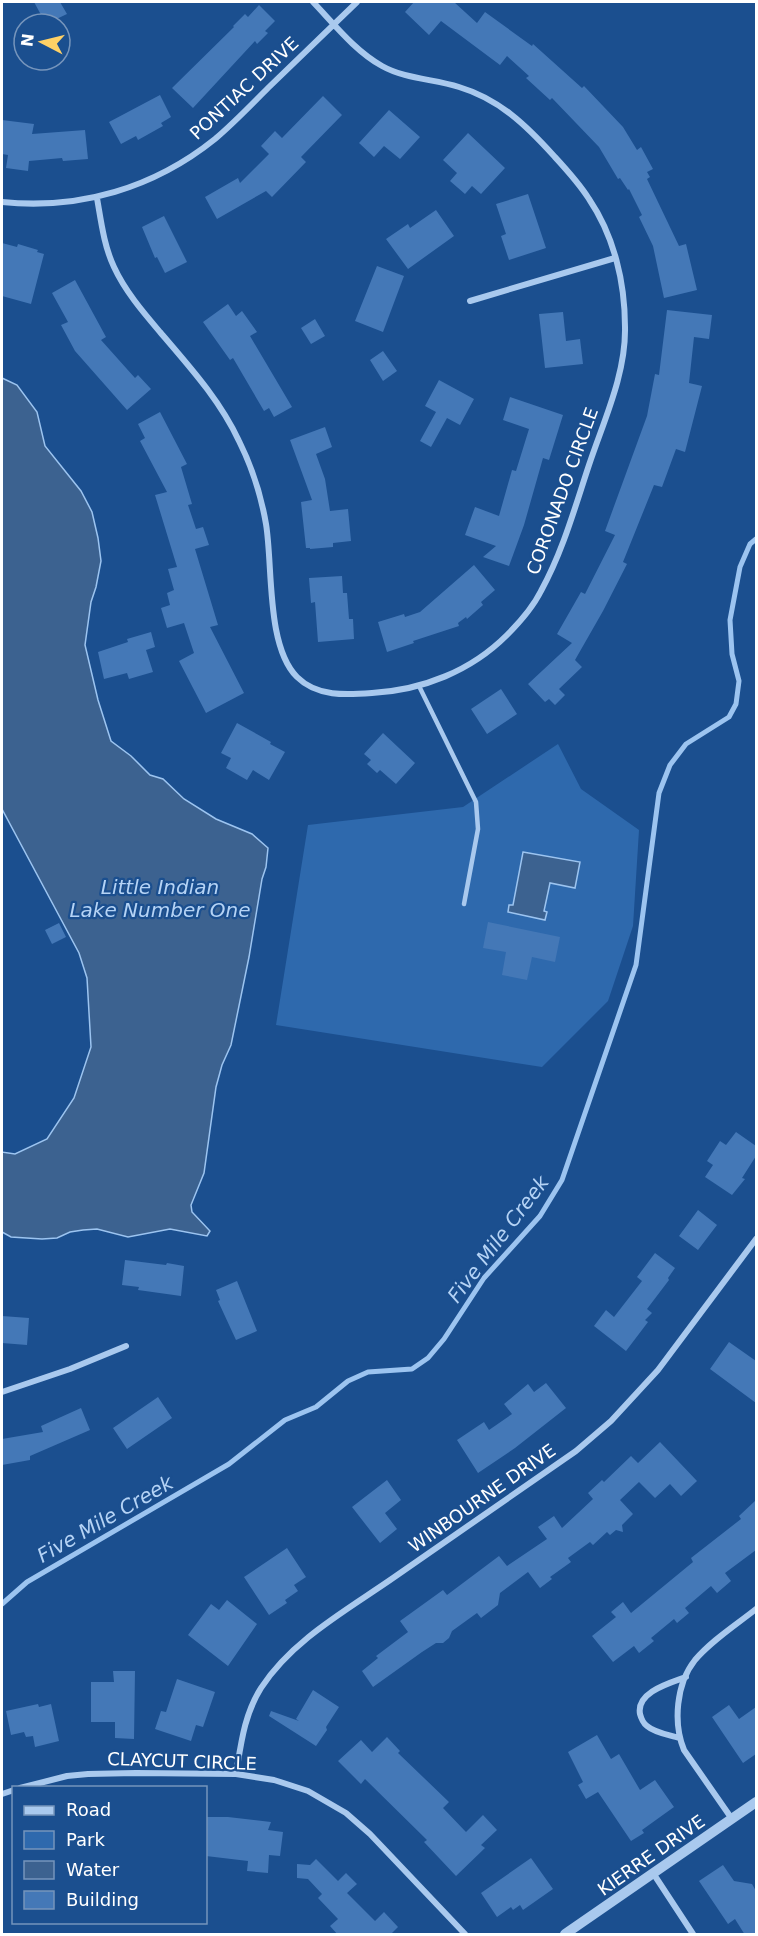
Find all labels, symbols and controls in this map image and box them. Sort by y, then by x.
north arrow [12,12,72,72]
text: N [17,32,38,48]
street label: PONTIAC DRIVE [185,32,303,144]
street label: CORONADO CIRCLE [522,405,602,577]
water label: Little Indian Lake Number One [69,875,251,922]
water label: Five Mile Creek [442,1170,554,1307]
street label: WINBOURNE DRIVE [405,1439,559,1557]
water label: Five Mile Creek [33,1470,178,1568]
street label: CLAYCUT CIRCLE [107,1748,257,1774]
legend [12,1786,207,1924]
text: Road [66,1799,111,1820]
street label: KIERRE DRIVE [593,1810,709,1900]
text: Park [66,1829,105,1850]
text: Water [66,1859,120,1880]
text: Building [66,1889,139,1910]

